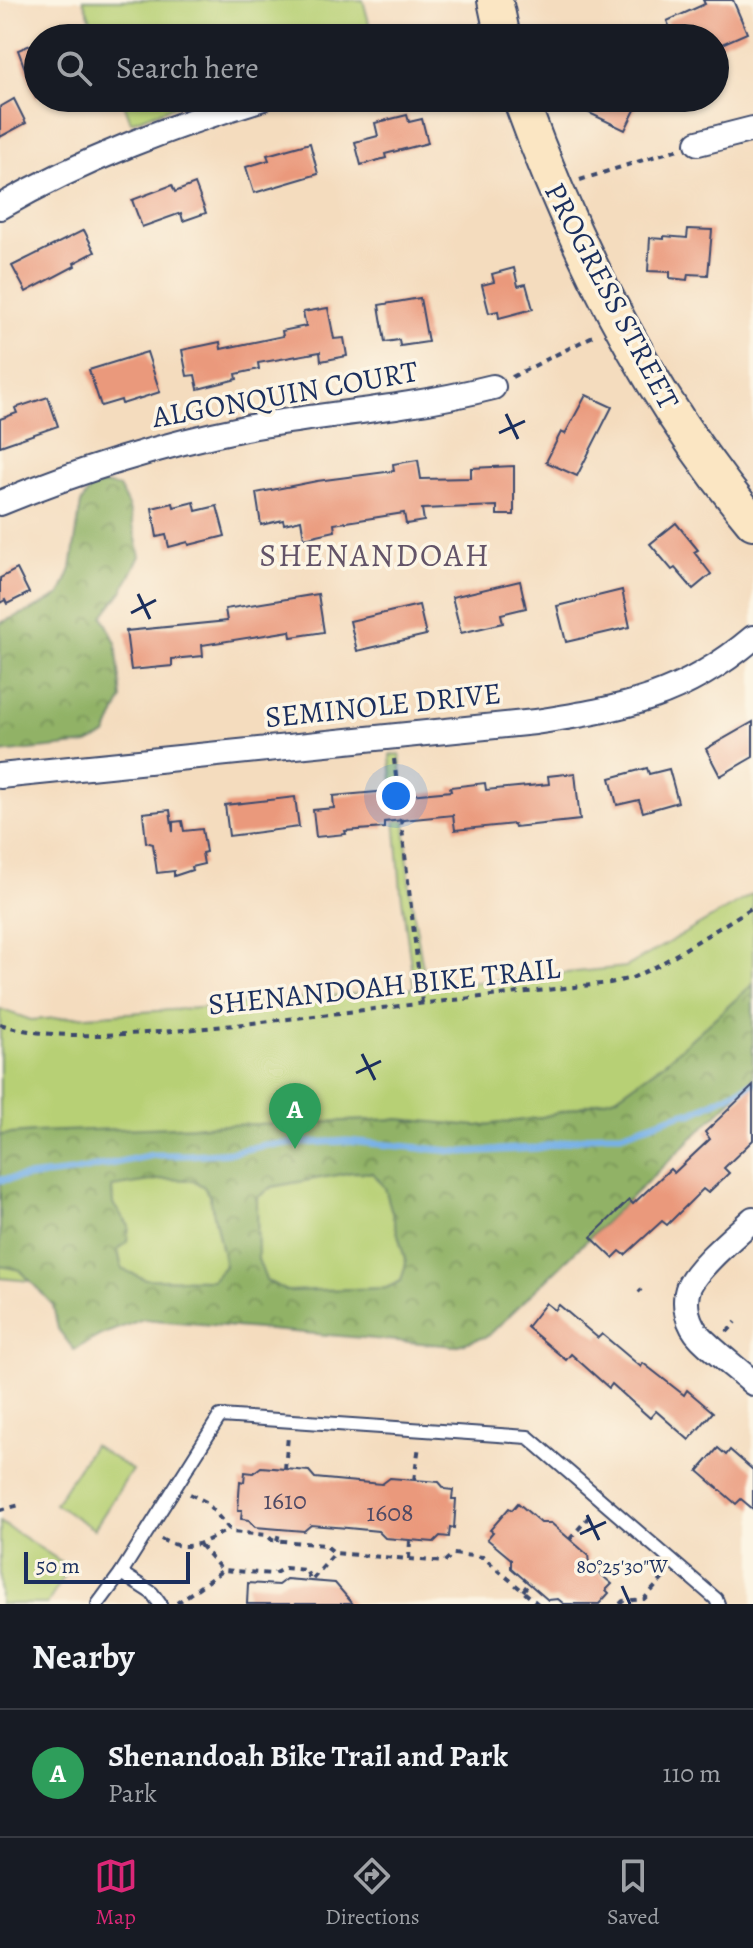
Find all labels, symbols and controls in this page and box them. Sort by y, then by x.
search box [24,24,729,112]
icon: search [52,46,96,90]
text: Search here [116,48,259,88]
street label: PROGRESS STREET [535,176,689,417]
street label: ALGONQUIN COURT [148,351,422,437]
district label: SHENANDOAH [259,533,491,577]
street label: SEMINOLE DRIVE [263,673,503,737]
your location [376,776,416,816]
street label: SHENANDOAH BIKE TRAIL [206,948,563,1024]
pin: A [269,1083,321,1149]
house number: 1610 [263,1483,307,1518]
house number: 1608 [366,1495,414,1530]
scale bar [24,1548,190,1584]
text: 50 m [36,1551,80,1581]
text: 80°25'30"W [576,1553,668,1580]
text: Nearby [32,1633,135,1680]
text: Shenandoah Bike Trail and Park [108,1736,508,1776]
text: A [50,1756,66,1791]
text: 110 m [663,1756,721,1791]
text: Park [108,1776,157,1811]
tab: Map [94,1854,138,1932]
tab: Directions [325,1854,420,1932]
tab: Saved [607,1854,659,1932]

